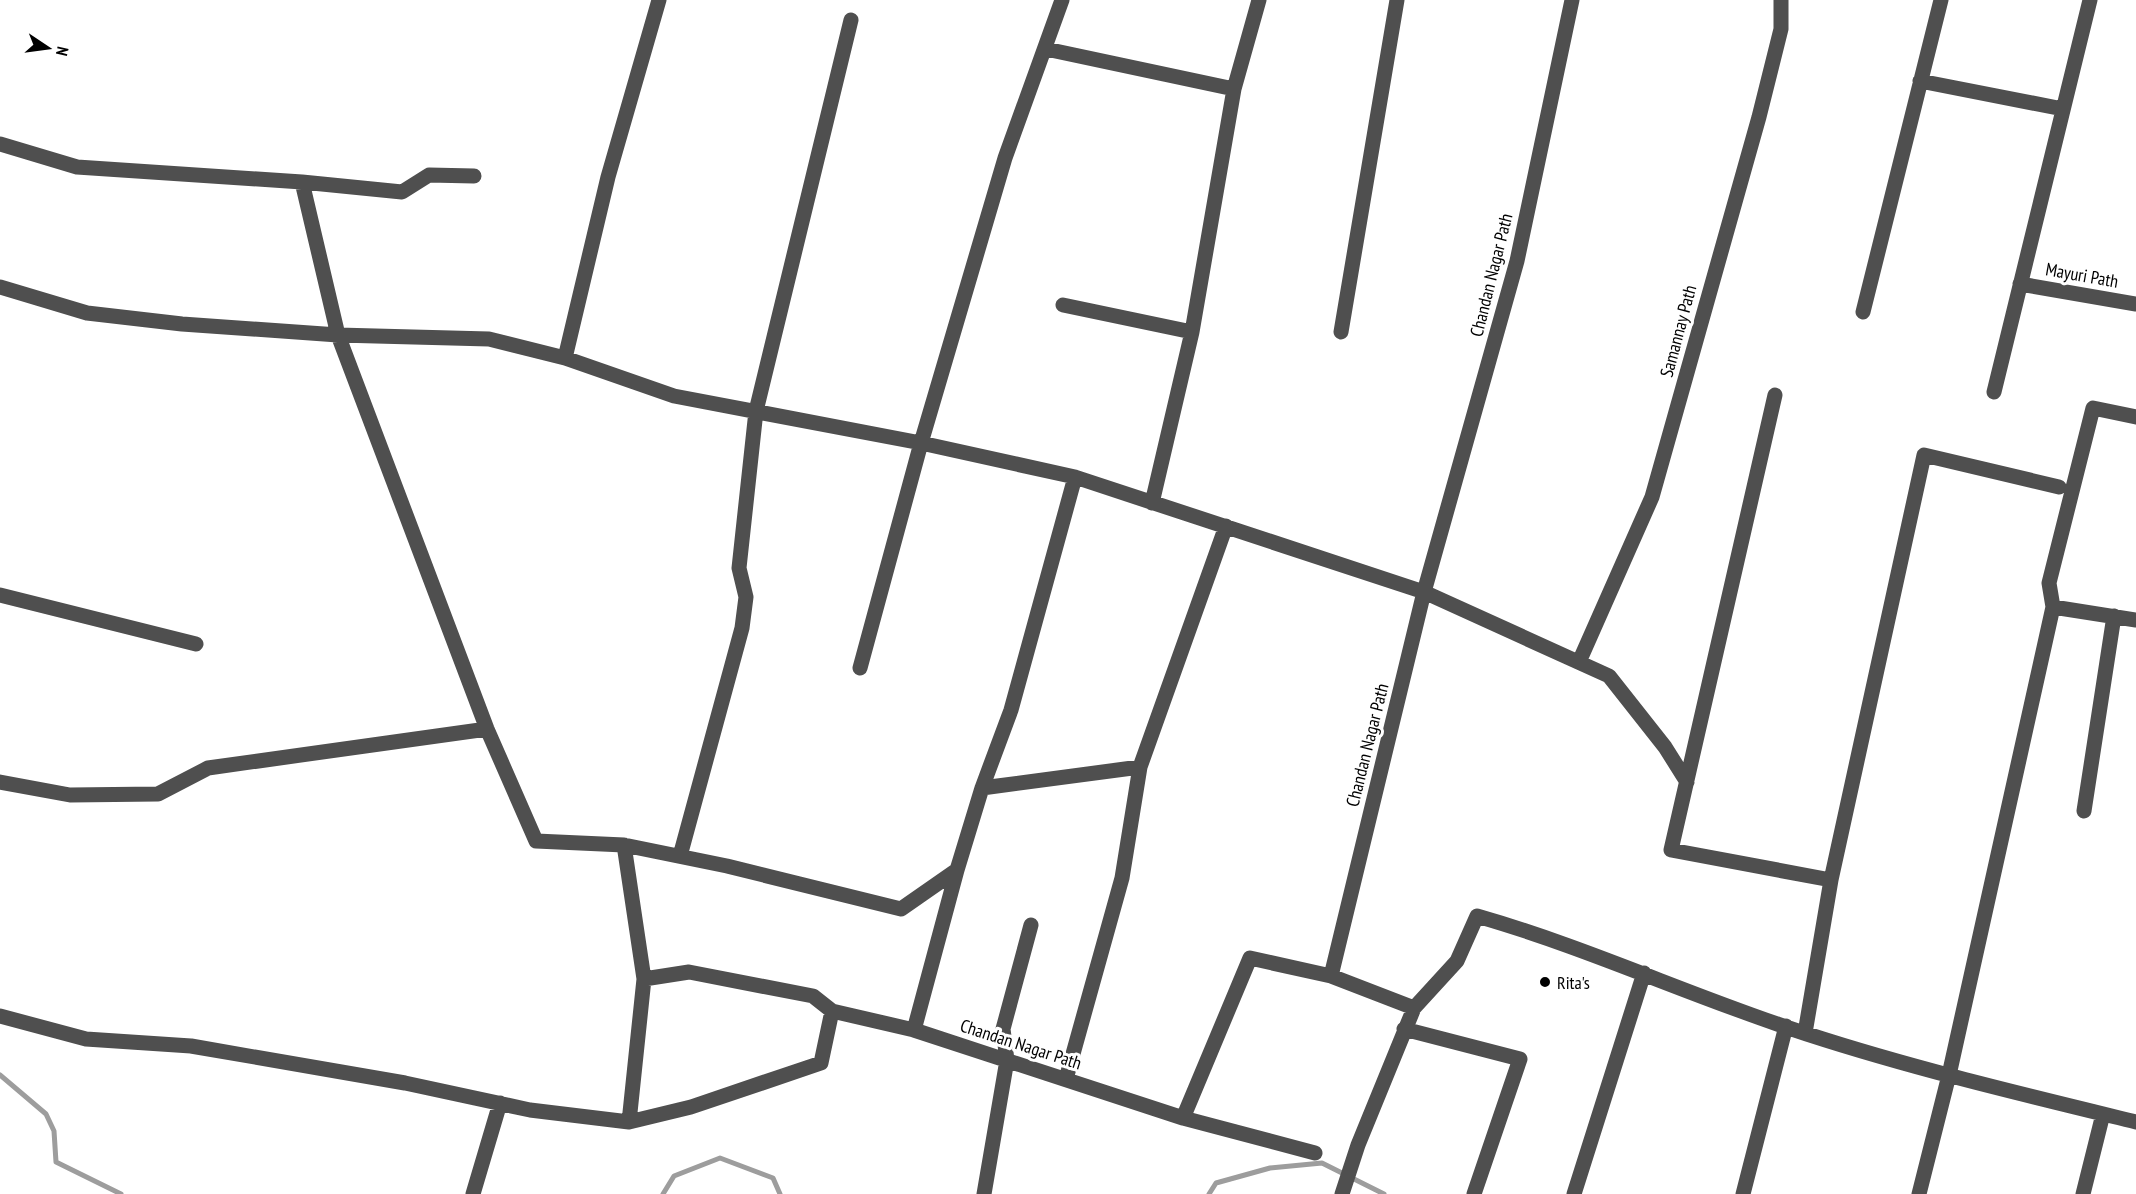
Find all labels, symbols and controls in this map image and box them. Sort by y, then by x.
north arrow [18,18,78,78]
text: N [52,45,73,58]
street label: Chandan Nagar Path [1465,211,1517,339]
street label: Mayuri Path [2044,257,2120,293]
street label: Samannay Path [1655,282,1701,380]
street label: Chandan Nagar Path [1341,681,1393,809]
place label: Rita's [1557,971,1590,994]
marker: Rita's [1538,975,1552,989]
street label: Chandan Nagar Path [957,1014,1085,1074]

